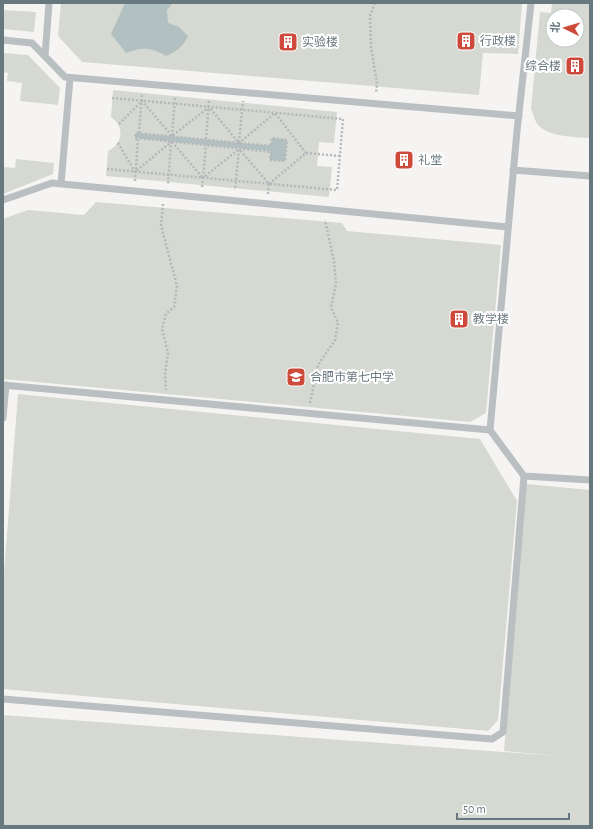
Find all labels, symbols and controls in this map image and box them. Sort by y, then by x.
north arrow [545,8,585,48]
text: 北 [550,21,561,33]
building icon: 行政楼 [455,30,477,52]
building icon: 实验楼 [277,31,299,53]
place label: 行政楼 [480,34,516,47]
place label: 实验楼 [302,35,338,48]
building icon: 综合楼 [564,55,586,77]
place label: 综合楼 [525,59,561,72]
building icon: 礼堂 [393,149,415,171]
place label: 礼堂 [418,153,442,166]
building icon: 教学楼 [448,308,470,330]
place label: 教学楼 [473,312,509,325]
school or university icon: 合肥市第七中学 [285,366,307,388]
place label: 合肥市第七中学 [310,370,394,383]
scale bar [457,795,569,821]
text: 50 m [463,803,486,815]

